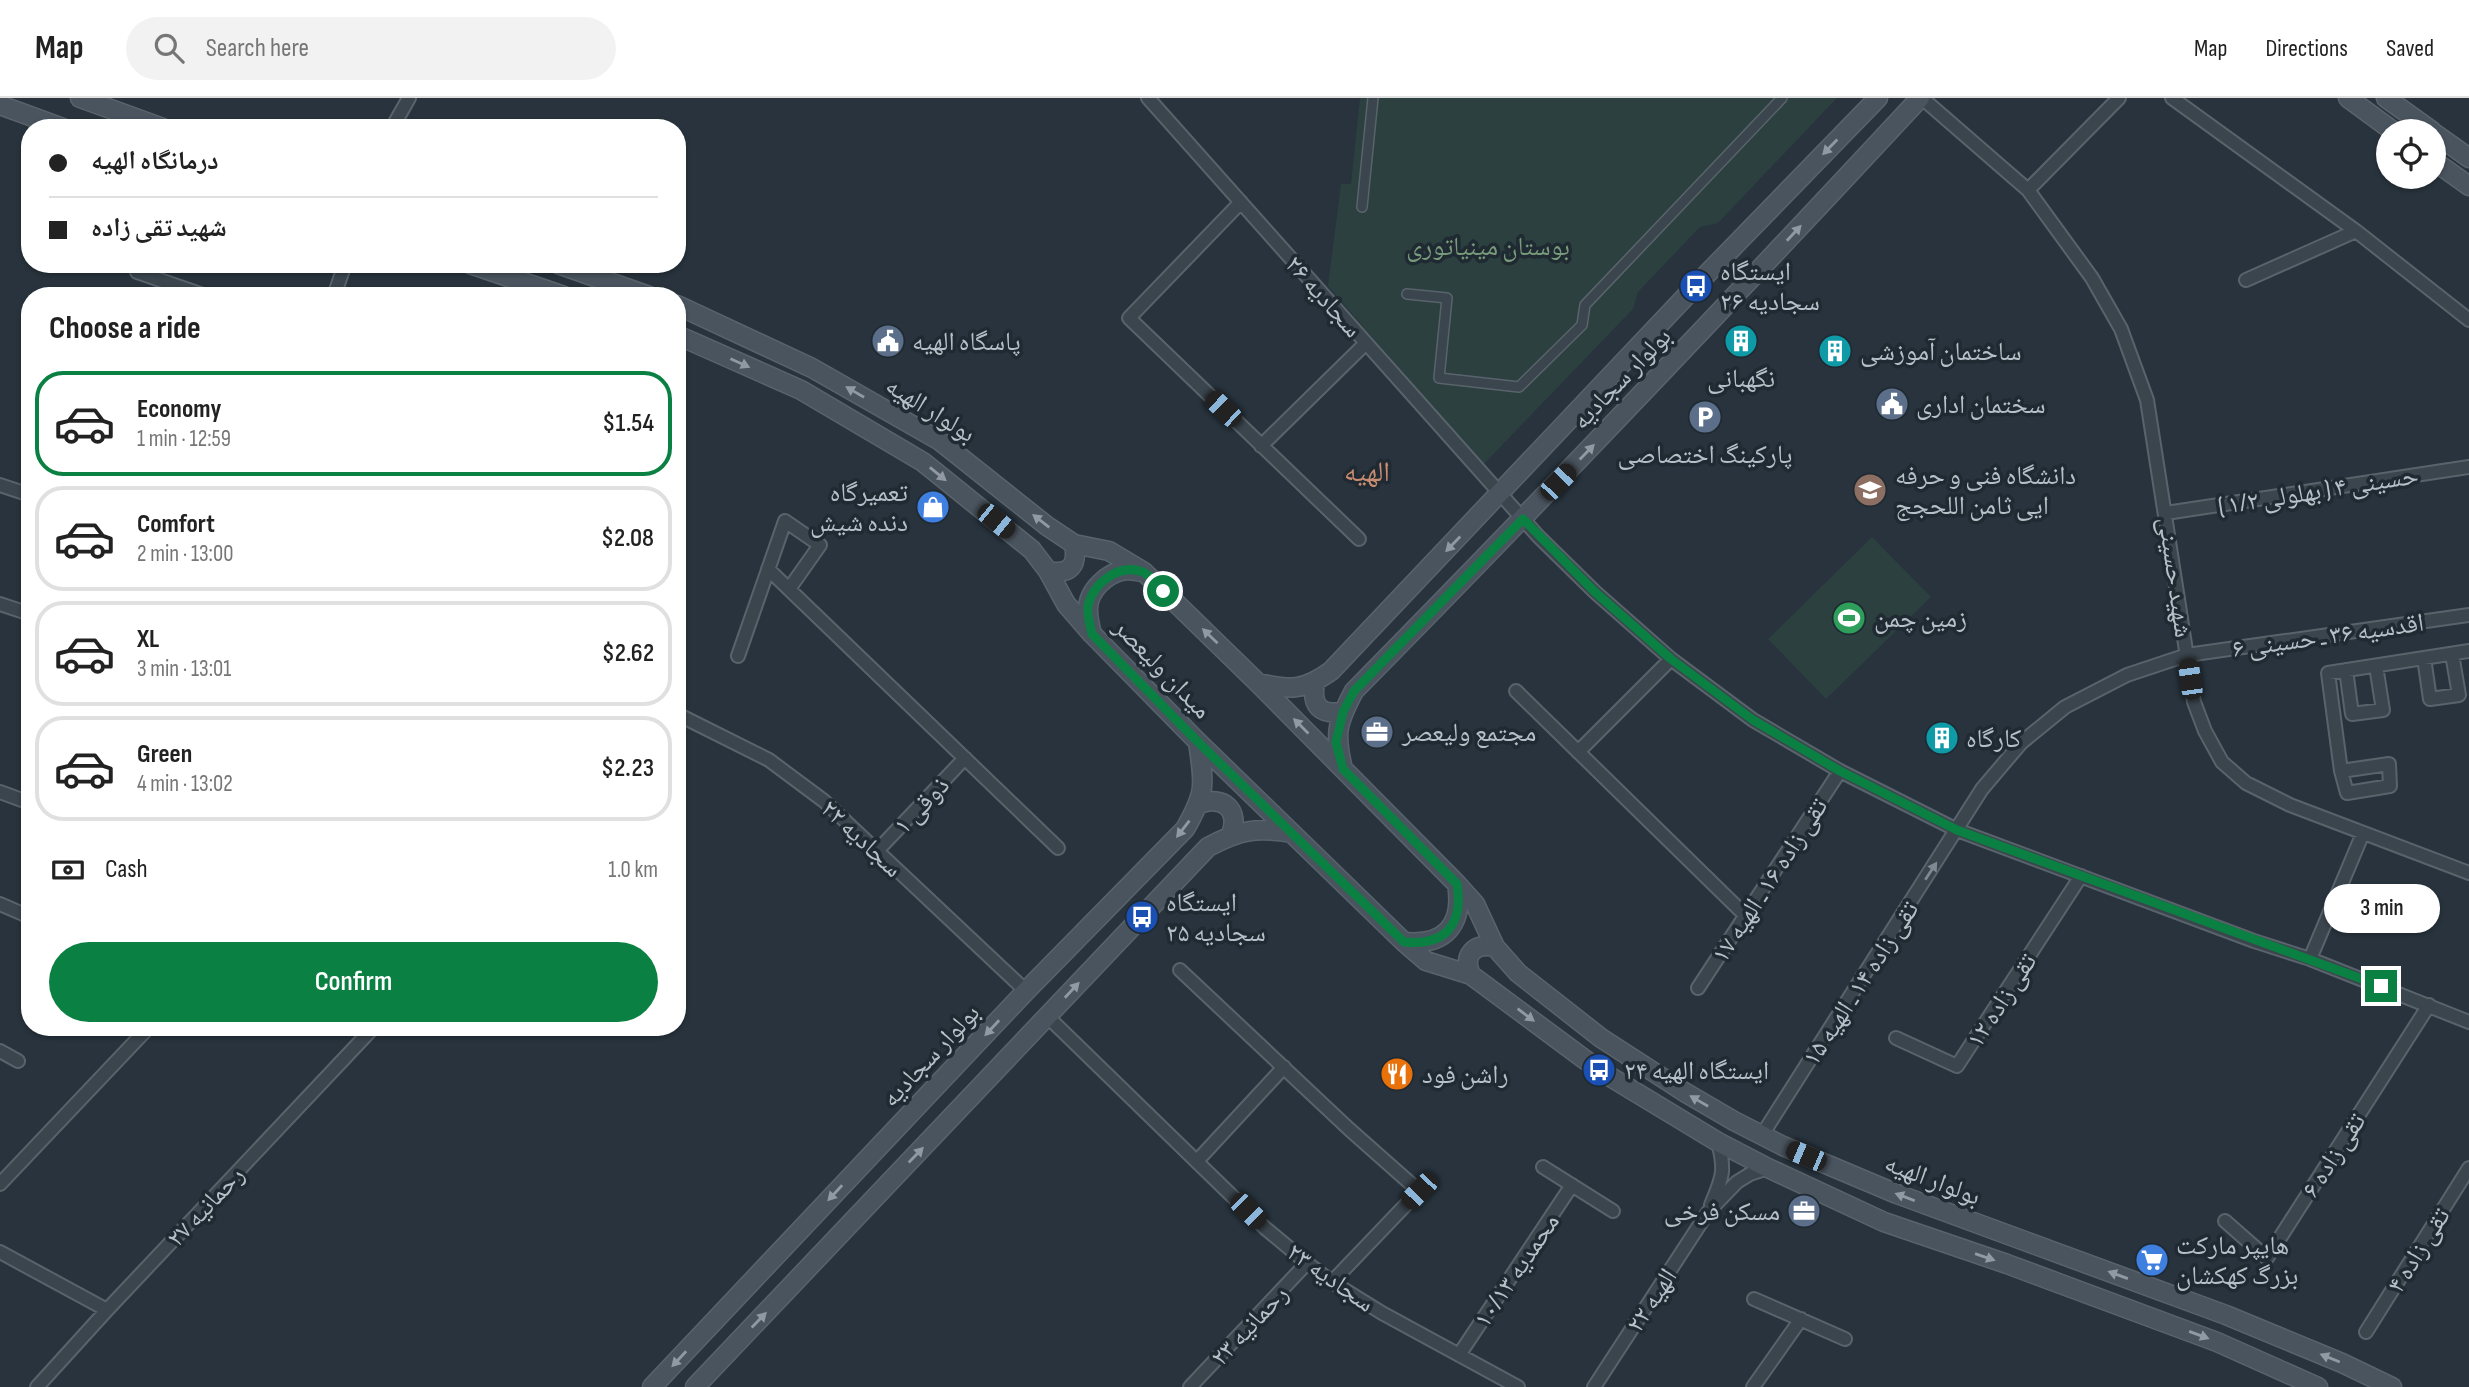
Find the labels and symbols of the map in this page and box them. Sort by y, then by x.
one-way arrow [1823,138,1839,155]
one-way arrow [1786,224,1802,242]
park label: بوستان مینیاتوری [1406,232,1570,263]
street label: سجادیه ۲۶ [1278,249,1368,345]
place label: ایستگاه سجادیه ۲۶ [1720,257,1820,318]
bus stop icon: ایستگاه سجادیه ۲۶ [1677,267,1715,305]
public building icon: پاسگاه الهیه [869,322,907,360]
street label: بولوار سجادیه [1566,322,1678,436]
building icon: نگهبانی [1722,322,1760,360]
place label: پاسگاه الهیه [912,327,1021,358]
building icon: ساختمان آموزشی [1816,332,1854,370]
place label: ساختمان آموزشی [1860,337,2022,368]
one-way arrow [729,358,750,369]
place label: نگهبانی [1707,364,1775,395]
street label: بولوار الهیه [880,371,981,450]
public building icon: سختمان اداری [1873,385,1911,423]
one-way arrow [845,386,864,398]
car [1201,387,1246,431]
place label: سختمان اداری [1916,390,2046,421]
parking icon: پارکینگ اختصاصی [1686,398,1724,436]
place label: پارکینگ اختصاصی [1618,440,1792,471]
one-way arrow [1579,444,1595,461]
district label: الهیه [1344,456,1390,489]
car [1536,460,1581,504]
street label: حسینی ۴ ( بهلولی ۱/۲ ) [2216,460,2420,523]
place label: دانشگاه فنی و حرفه ایی ثامن اللحجج [1895,461,2076,522]
one-way arrow [929,466,946,481]
school or university icon: دانشگاه فنی و حرفه ایی ثامن اللحجج [1851,471,1889,509]
place label: تعمیرگاه دنده شیش [810,478,908,539]
shop icon: تعمیرگاه دنده شیش [914,488,952,526]
car [974,500,1019,542]
one-way arrow [1032,515,1050,529]
street label: شهید حسینی [2151,515,2198,639]
one-way arrow [1445,535,1461,552]
route start [1147,575,1179,607]
sports icon: زمین چمن [1830,599,1868,637]
place label: زمین چمن [1874,604,1967,635]
street label: اقدسیه ۳۶ ـ حسینی ۶ [2230,608,2426,665]
street label: میدان ولیعصر [1106,612,1217,726]
one-way arrow [1201,627,1218,644]
car [2177,657,2204,701]
office icon: مجتمع ولیعصر [1358,713,1396,751]
one-way arrow [1293,718,1309,735]
place label: مجتمع ولیعصر [1401,718,1536,749]
building icon: کارگاه [1923,719,1961,757]
place label: کارگاه [1966,724,2022,755]
street label: ذوقی ۱ [888,771,956,841]
street label: تقی زاده ۱۶ ـ الهیه ۱۷ [1706,792,1835,969]
street label: سجادیه ۲۲ [814,794,908,885]
one-way arrow [1176,819,1191,837]
one-way arrow [1924,862,1937,881]
callout: 3 min [2323,884,2439,934]
place label: ایستگاه سجادیه ۲۵ [1166,888,1266,949]
street label: تقی زاده ۱۴ ـ الهیه ۱۵ [1797,895,1926,1072]
bus stop icon: ایستگاه سجادیه ۲۵ [1123,898,1161,936]
street label: تقی زاده ۱۲ [1960,948,2044,1054]
route end [2365,970,2397,1002]
one-way arrow [1064,982,1080,999]
street label: بولوار سجادیه [876,998,987,1114]
one-way arrow [1517,1007,1535,1022]
one-way arrow [984,1019,1000,1036]
bus stop icon: ایستگاه الهیه ۲۴ [1580,1051,1618,1089]
restaurant icon: راشن فود [1378,1055,1416,1093]
place label: ایستگاه الهیه ۲۴ [1624,1056,1769,1087]
place label: راشن فود [1422,1060,1509,1091]
one-way arrow [1689,1095,1709,1107]
street label: تقی زاده ۶ [2296,1107,2373,1204]
car [1783,1138,1830,1174]
one-way arrow [907,1147,923,1164]
street label: بولوار الهیه [1880,1148,1985,1213]
street label: رحمانیه ۲۷ [161,1160,251,1254]
car [1397,1169,1442,1213]
one-way arrow [828,1184,844,1201]
car [1226,1189,1271,1233]
office icon: مسکن فرخی [1785,1192,1823,1230]
one-way arrow [1894,1192,1915,1203]
place label: مسکن فرخی [1664,1197,1780,1228]
street label: تقی زاده ۴ [2381,1202,2458,1299]
street label: محمدیه ۱۰/۱۳ [1468,1208,1567,1334]
place label: هایپر مارکت بزرگ کهکشان [2176,1231,2298,1292]
street label: سجادیه ۲۳ [1280,1237,1380,1320]
supermarket icon: هایپر مارکت بزرگ کهکشان [2133,1241,2171,1279]
one-way arrow [1975,1252,1996,1263]
street label: الهیه ۲۲ [1620,1263,1684,1339]
one-way arrow [2108,1270,2129,1281]
street label: رحمانیه ۲۳ [1205,1279,1295,1373]
one-way arrow [750,1312,766,1329]
one-way arrow [2188,1330,2209,1341]
one-way arrow [670,1350,687,1367]
one-way arrow [2320,1352,2341,1363]

